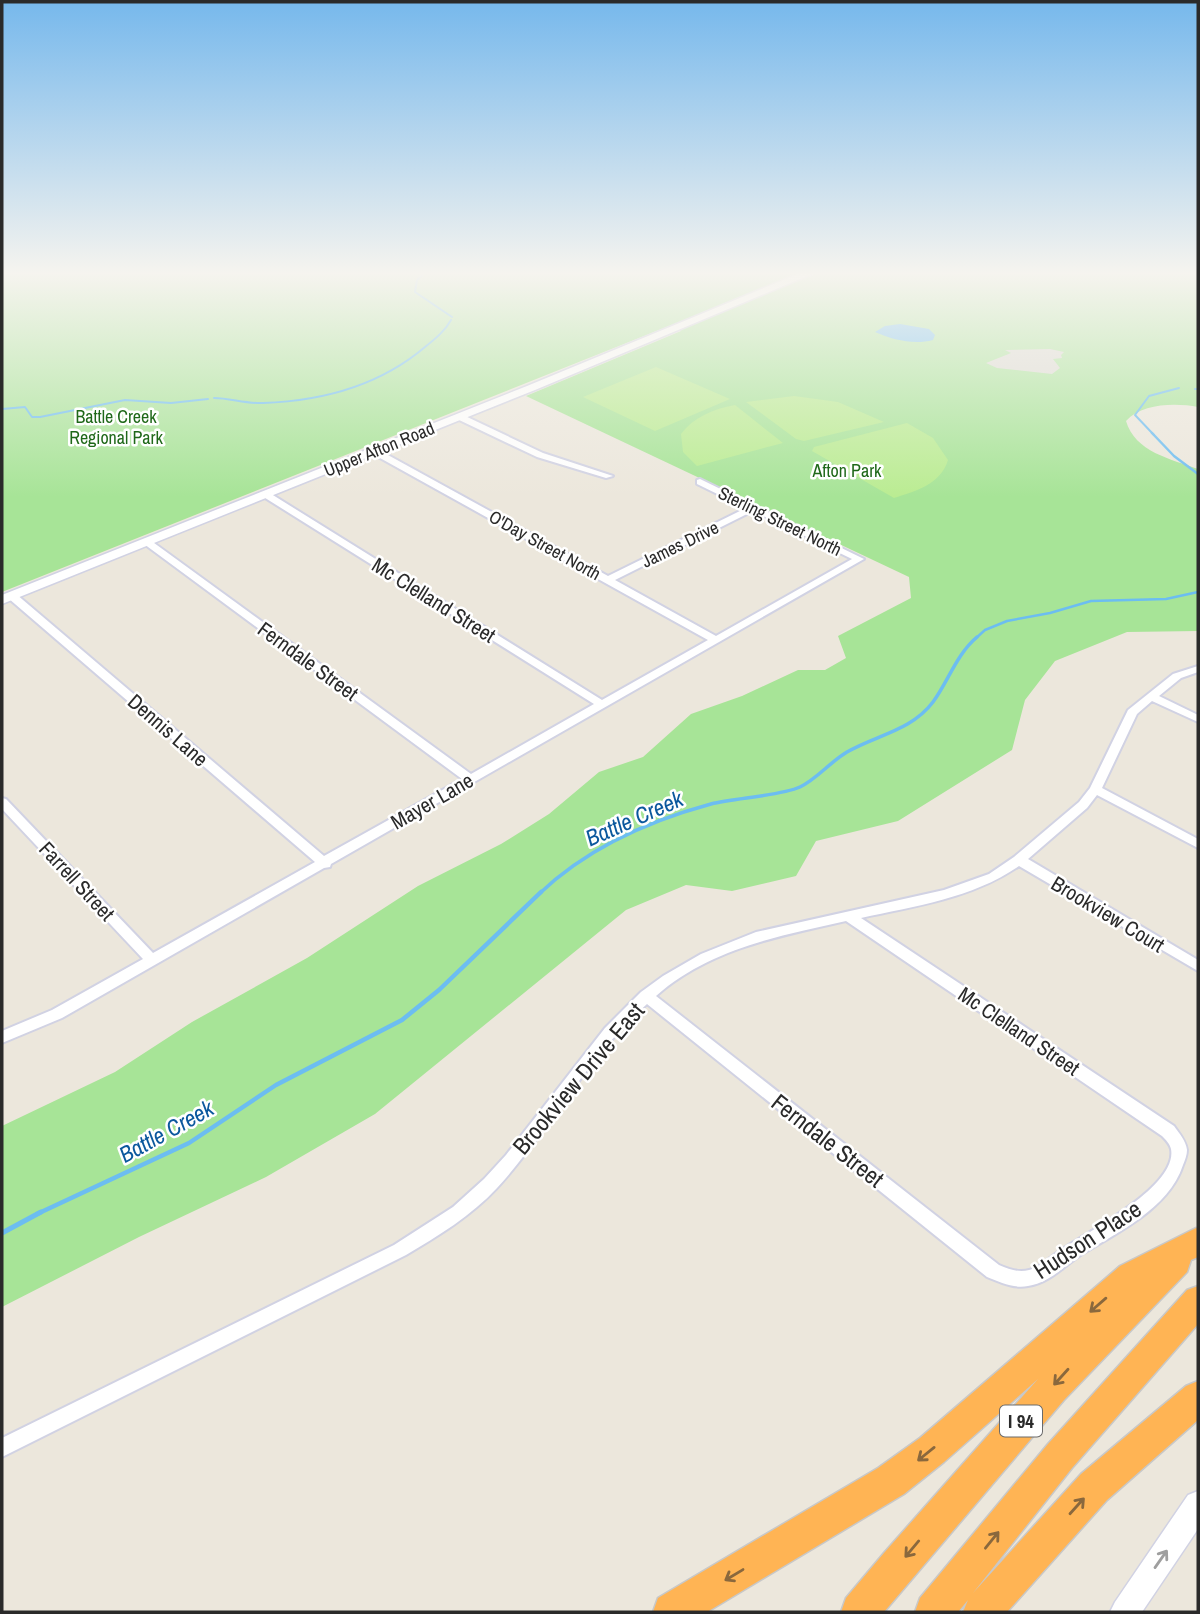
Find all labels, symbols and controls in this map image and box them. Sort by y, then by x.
park label: Battle Creek Regional Park [69,404,163,450]
street label: Upper Afton Road [320,415,438,483]
park label: Afton Park [812,458,882,483]
street label: Sterling Street North [714,480,846,562]
street label: O'Day Street North [485,504,605,586]
street label: James Drive [637,515,723,573]
street label: Mc Clelland Street [367,550,502,650]
street label: Ferndale Street [252,615,364,707]
street label: Dennis Lane [122,687,214,773]
street label: Mayer Lane [385,766,479,836]
water label: Battle Creek [580,782,689,853]
street label: Farrell Street [33,835,121,927]
street label: Brookview Court [1046,869,1170,959]
street label: Mc Clelland Street [953,980,1086,1082]
street label: Brookview Drive East [505,995,651,1161]
street label: Ferndale Street [765,1086,891,1194]
water label: Battle Creek [113,1092,220,1170]
street label: Hudson Place [1027,1192,1147,1286]
one-way arrow [1089,1297,1107,1313]
one-way arrow [1053,1367,1069,1385]
road number: I 94 [1000,1406,1042,1436]
one-way arrow [918,1446,936,1462]
one-way arrow [1068,1498,1085,1515]
one-way arrow [984,1531,999,1549]
one-way arrow [904,1539,920,1557]
one-way arrow [1154,1550,1168,1569]
one-way arrow [725,1569,745,1583]

